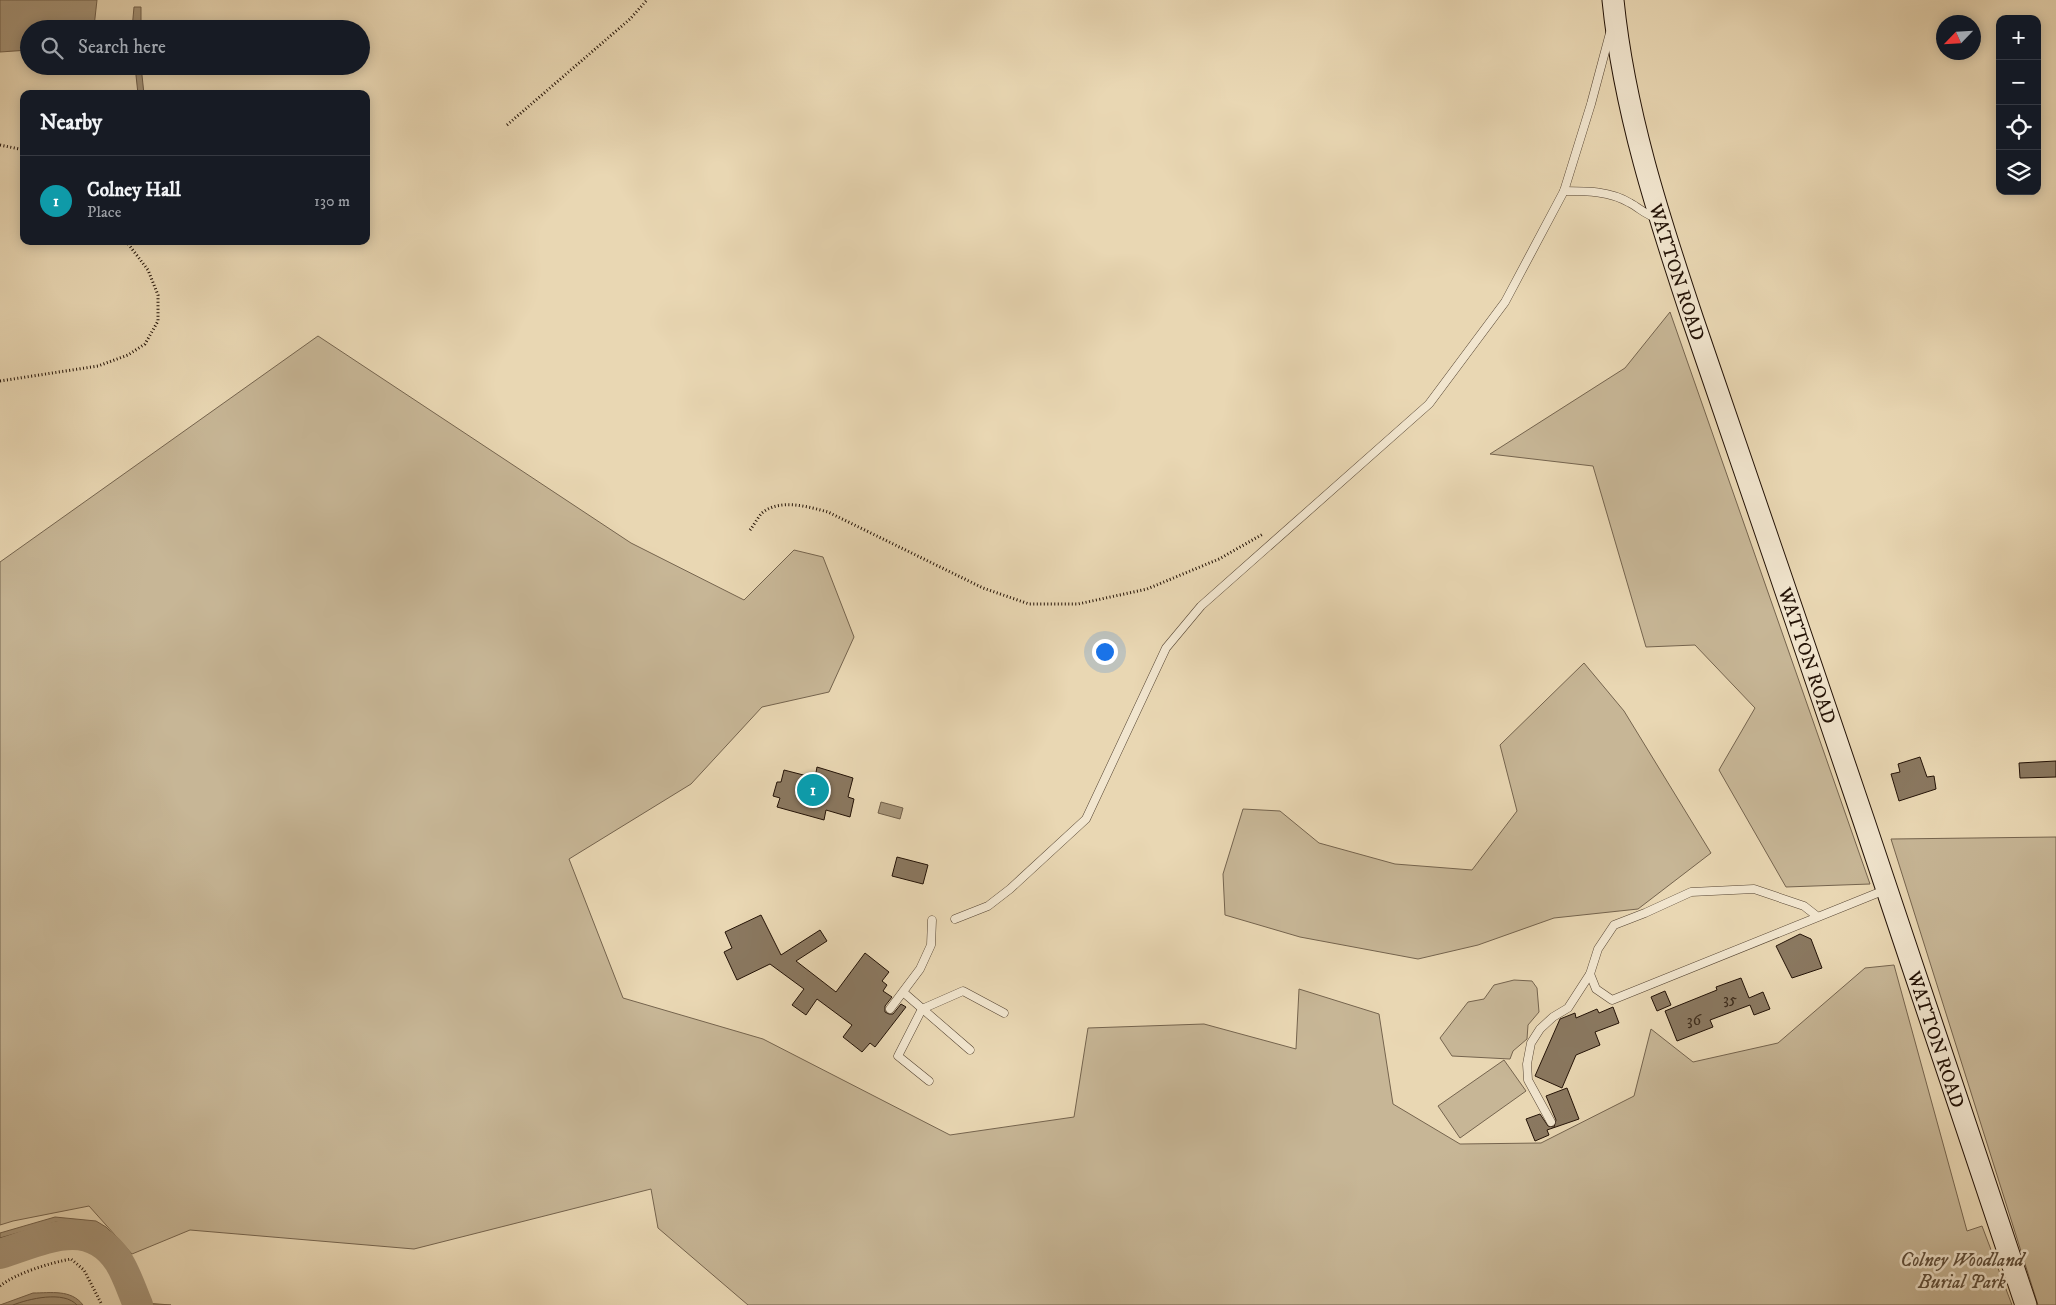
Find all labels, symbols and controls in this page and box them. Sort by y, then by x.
north arrow [1936,15,1981,60]
map controls [1996,15,2041,195]
button: + [1996,15,2041,60]
search box [20,20,370,75]
icon: search [38,34,66,62]
text: Search here [78,36,166,59]
button: − [1996,60,2041,105]
button: locate [1996,105,2041,150]
text: Nearby [40,110,102,136]
button: layers [1996,150,2041,195]
text: Colney Hall [87,179,181,202]
text: 1 [53,191,59,211]
text: 130 m [314,191,350,211]
street label: WATTON ROAD [1643,200,1709,344]
text: Place [87,202,121,222]
street label: WATTON ROAD [1772,584,1840,727]
your location [1092,639,1118,665]
pin: 1 [797,771,829,809]
street label: WATTON ROAD [1902,968,1969,1111]
house number: 35 [1723,989,1737,1009]
house number: 36 [1687,1010,1702,1030]
park label: Colney Woodland Burial Park [1900,1249,2027,1294]

